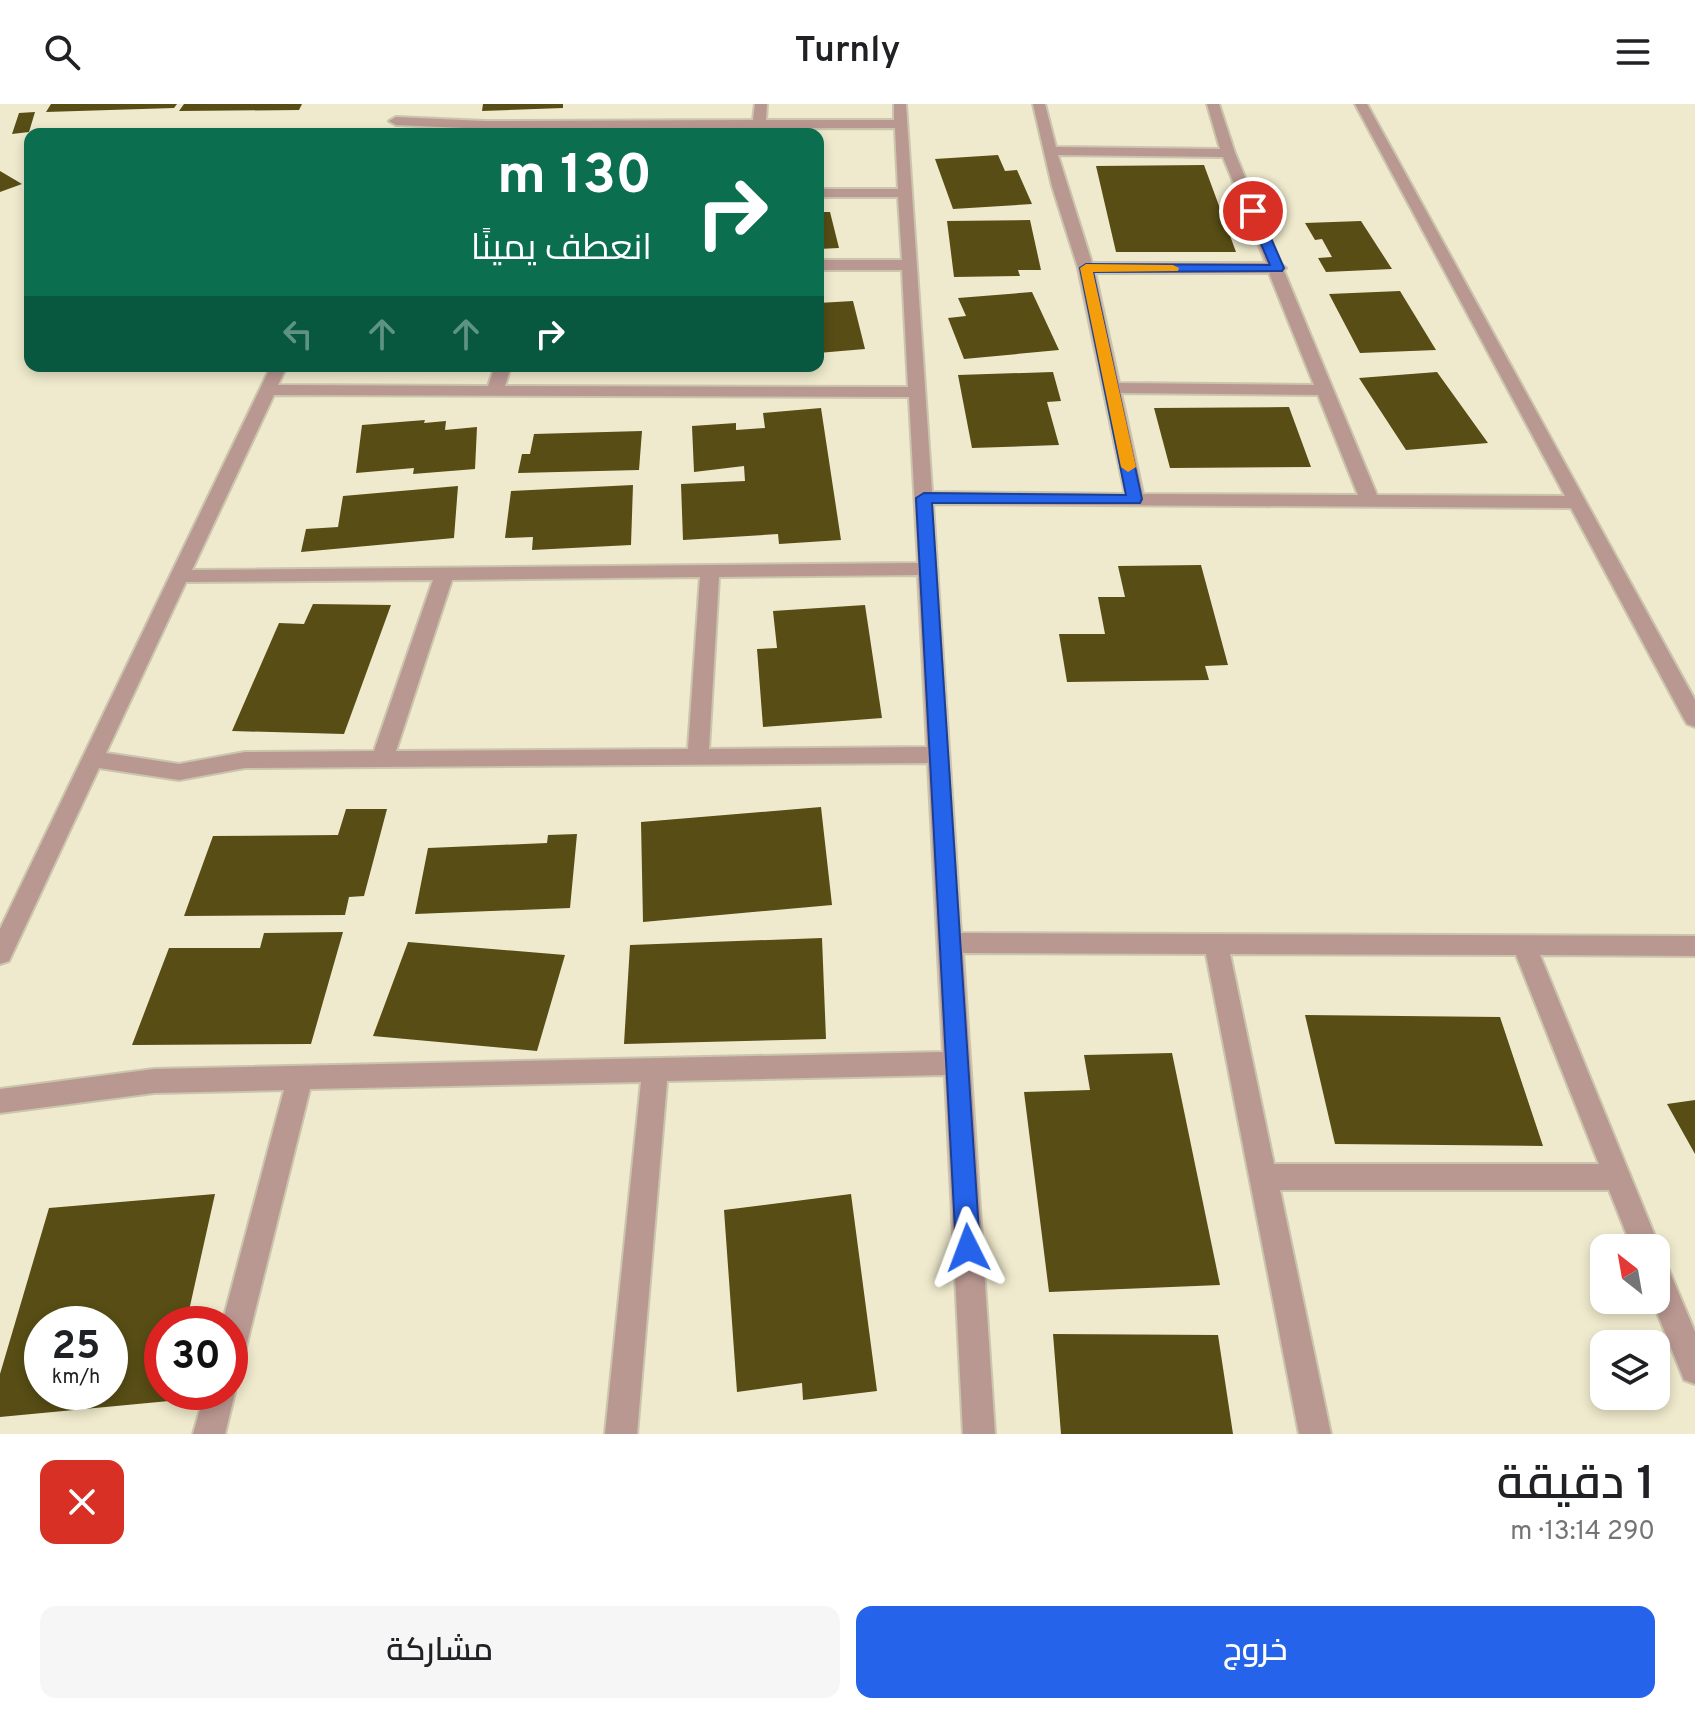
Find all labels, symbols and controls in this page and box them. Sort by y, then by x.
text: Turnly [795,29,900,75]
icon: search [40,30,84,74]
icon: menu [1611,30,1655,74]
text: 130 m [497,143,652,213]
icon: right [680,160,784,264]
pin [1219,177,1287,245]
icon: arrive [1231,189,1275,233]
text: انعطف يمينًا [471,227,652,273]
icon: left [276,312,320,356]
icon: ahead [360,312,404,356]
icon: ahead [444,312,488,356]
icon: right [528,312,572,356]
position arrow [926,1206,1010,1290]
north arrow [1590,1234,1670,1314]
map controls [1590,1234,1670,1410]
speed limit sign: 30 [144,1306,248,1410]
text: 25 [52,1323,100,1373]
button: layers [1590,1330,1670,1410]
text: km/h [52,1365,100,1391]
text: 1 دقيقة [1497,1456,1655,1516]
button: close [40,1460,124,1544]
text: 290 m · 13:14 [1510,1516,1655,1549]
button: مشاركة [40,1606,840,1698]
button: خروج [856,1606,1655,1698]

